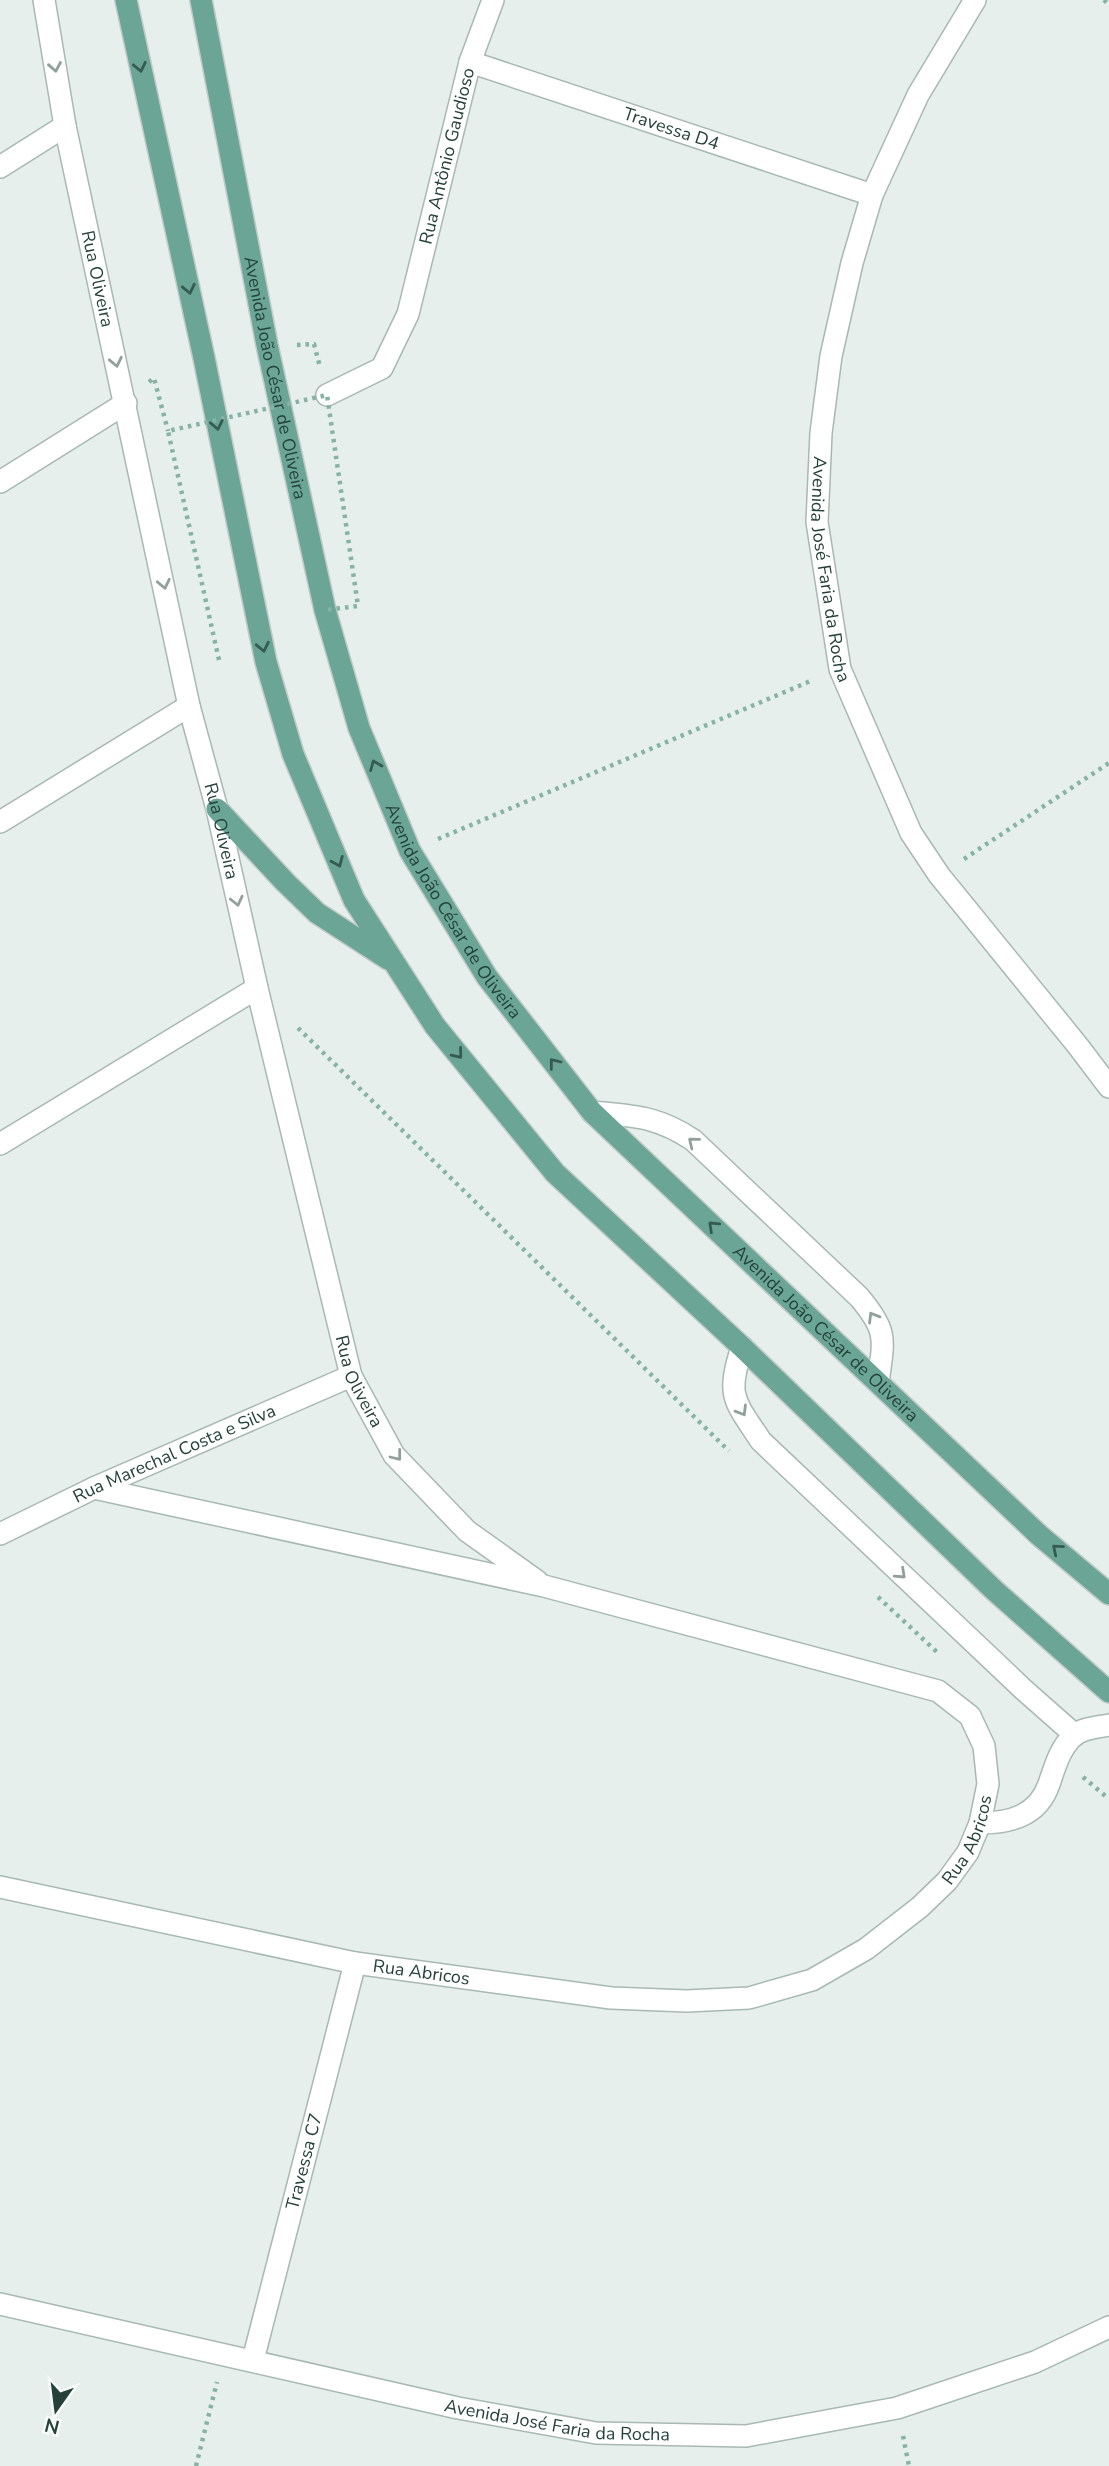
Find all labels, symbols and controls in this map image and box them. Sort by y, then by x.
one-way arrow [47,61,62,73]
one-way arrow [132,61,146,73]
street label: Rua Antônio Gaudioso [414,65,480,247]
street label: Travessa D4 [620,102,723,156]
street label: Rua Oliveira [76,228,120,329]
street label: Avenida João César de Oliveira [238,254,312,502]
one-way arrow [180,283,195,295]
one-way arrow [108,356,123,368]
one-way arrow [209,419,224,431]
street label: Avenida José Faria da Rocha [805,456,856,686]
one-way arrow [155,578,170,590]
one-way arrow [255,641,270,653]
one-way arrow [369,760,383,772]
street label: Rua Oliveira [198,780,244,882]
street label: Avenida João César de Oliveira [380,800,527,1024]
one-way arrow [330,855,344,867]
one-way arrow [229,895,244,907]
one-way arrow [450,1046,462,1059]
one-way arrow [550,1059,563,1071]
one-way arrow [689,1137,701,1150]
one-way arrow [708,1221,721,1234]
street label: Avenida João César de Oliveira [728,1239,924,1427]
one-way arrow [868,1312,881,1325]
street label: Rua Oliveira [330,1333,389,1432]
street label: Rua Marechal Costa e Silva [69,1398,279,1509]
one-way arrow [734,1404,747,1417]
one-way arrow [388,1449,401,1461]
one-way arrow [1052,1545,1065,1557]
one-way arrow [893,1565,906,1578]
street label: Rua Abricos [936,1793,997,1890]
street label: Rua Abricos [371,1954,471,1991]
street label: Travessa C7 [280,2111,328,2212]
north arrow [21,2375,91,2445]
street label: Avenida José Faria da Rocha [442,2393,670,2446]
text: N [42,2411,62,2440]

